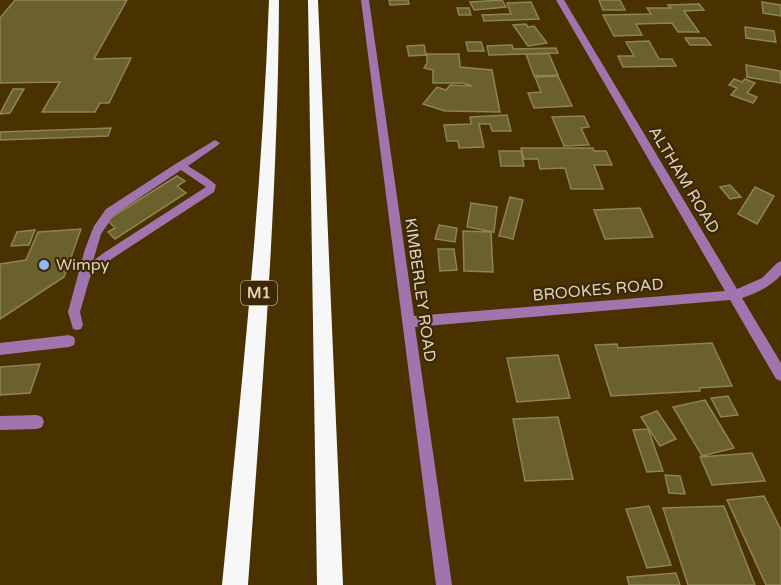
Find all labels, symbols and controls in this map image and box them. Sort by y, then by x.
street label: ALTHAM ROAD [644,123,724,237]
street label: KIMBERLEY ROAD [400,217,440,363]
place label: Wimpy [56,255,110,275]
marker: Wimpy [37,258,51,272]
street label: BROOKES ROAD [532,274,664,306]
road number: M1 [241,281,277,305]

